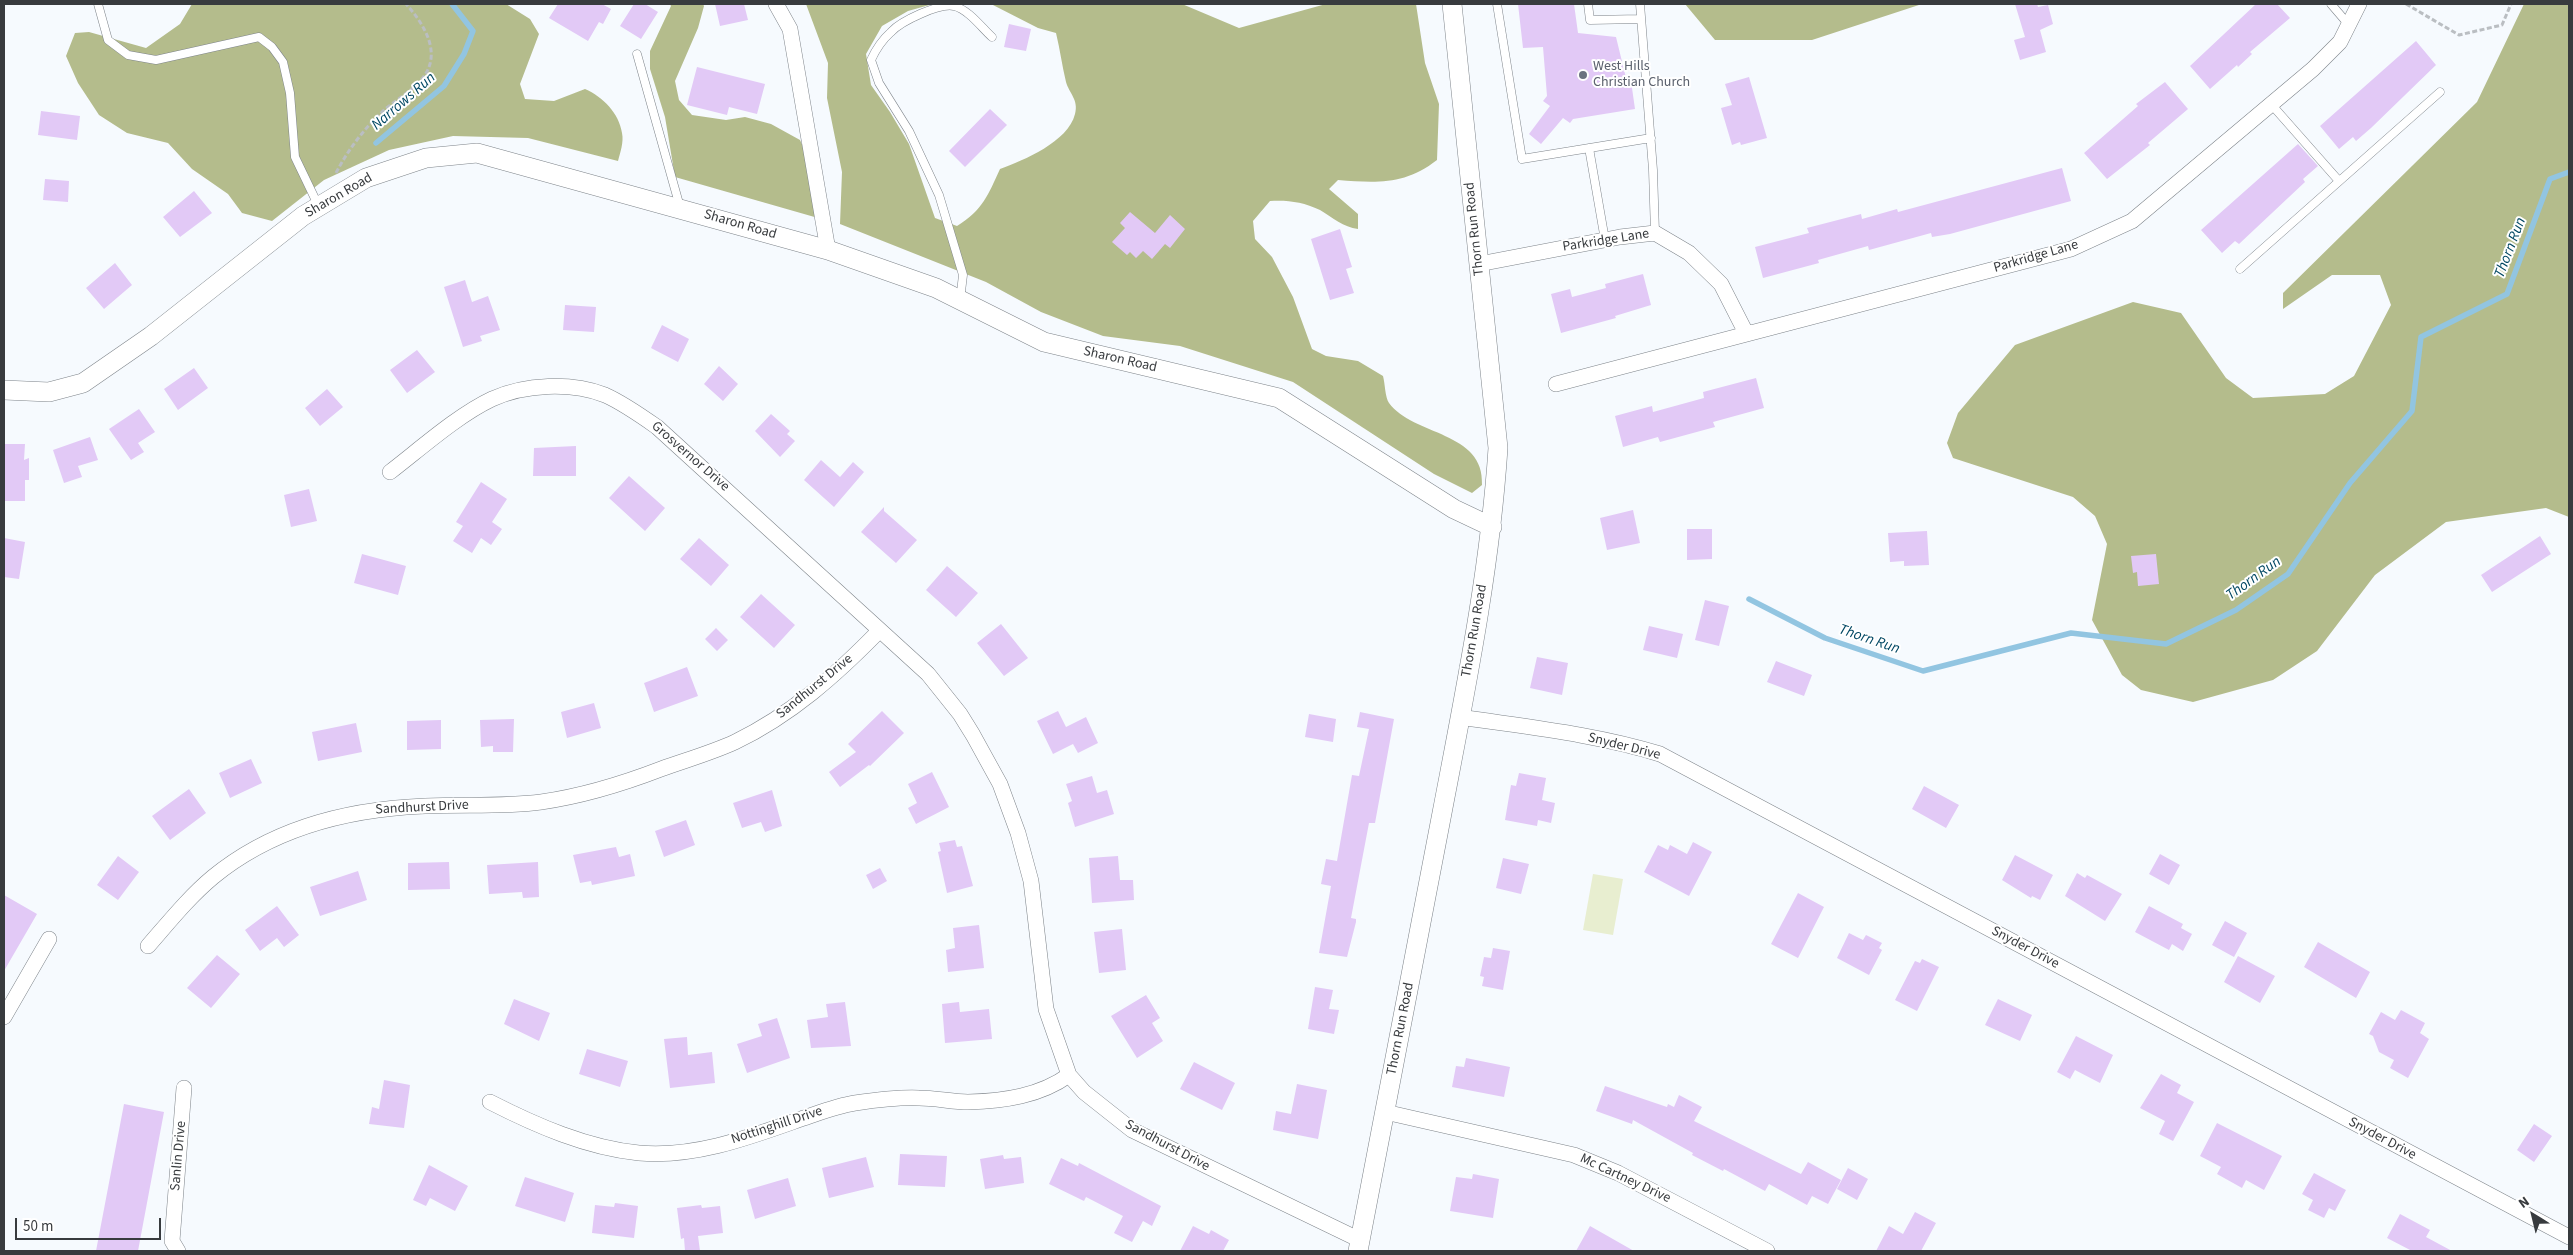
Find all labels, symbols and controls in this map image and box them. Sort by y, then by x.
place label: West Hills Christian Church [1593,59,1690,92]
water label: Narrows Run [368,69,440,135]
marker: West Hills Christian Church [1577,69,1589,81]
street label: Sharon Road [302,170,376,222]
street label: Thorn Run Road [1462,181,1488,277]
street label: Sharon Road [702,207,778,243]
water label: Thorn Run [2491,215,2531,281]
street label: Parkridge Lane [1562,226,1650,256]
street label: Parkridge Lane [1992,237,2080,277]
street label: Sharon Road [1082,343,1158,377]
street label: Grosvernor Drive [647,418,733,496]
water label: Thorn Run [2223,553,2285,605]
street label: Thorn Run Road [1459,583,1491,679]
water label: Thorn Run [1836,621,1902,659]
street label: Sandhurst Drive [773,651,857,723]
street label: Snyder Drive [1586,730,1662,764]
street label: Sandhurst Drive [375,797,469,819]
street label: Snyder Drive [1988,923,2062,973]
street label: Thorn Run Road [1384,981,1418,1077]
street label: Nottinghill Drive [729,1103,825,1149]
street label: Snyder Drive [2345,1114,2419,1164]
street label: Sandhurst Drive [1122,1117,1212,1175]
street label: Sanlin Drive [168,1120,190,1192]
street label: Mc Cartney Drive [1577,1151,1673,1207]
north arrow [2508,1190,2558,1240]
text: N [2515,1192,2534,1214]
scale bar [18,1208,164,1240]
text: 50 m [23,1216,53,1237]

